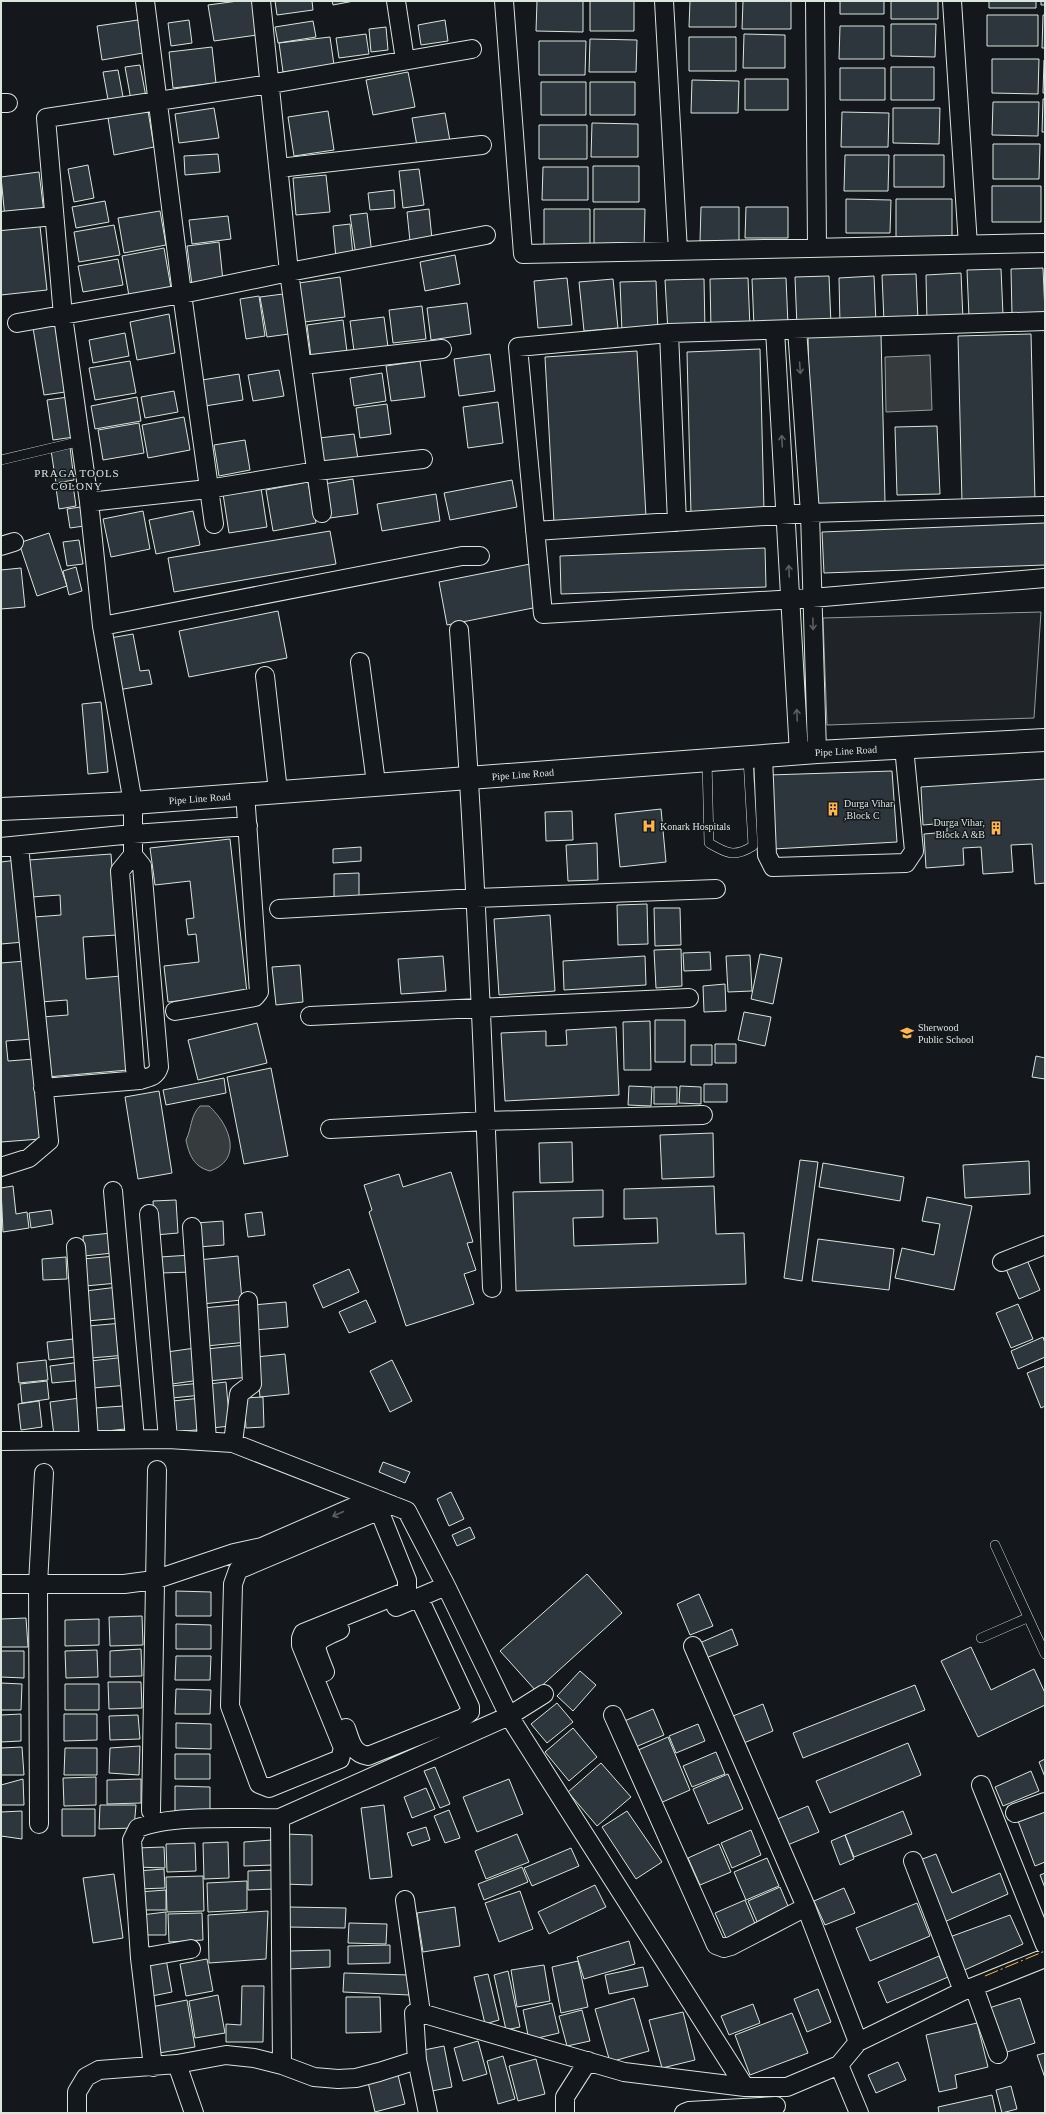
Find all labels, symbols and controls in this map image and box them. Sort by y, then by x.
one-way arrow [796,361,803,374]
one-way arrow [778,435,785,448]
district label: PRAGA TOOLS COLONY [34,467,120,492]
one-way arrow [785,565,792,578]
one-way arrow [809,617,816,630]
one-way arrow [793,709,800,722]
street label: Pipe Line Road [815,743,877,758]
street label: Pipe Line Road [491,766,554,782]
street label: Pipe Line Road [168,790,231,806]
place label: Durga Vihar ,Block C [844,798,894,821]
building icon: Durga Vihar ,Block C [825,801,841,817]
place label: Durga Vihar, Block A &B [934,817,985,840]
hospital icon: Konark Hospitals [641,818,657,834]
building icon: Durga Vihar, Block A &B [988,820,1004,836]
place label: Konark Hospitals [660,821,730,832]
place label: Sherwood Public School [918,1022,974,1045]
school or university icon: Sherwood Public School [899,1025,915,1041]
one-way arrow [332,1511,344,1518]

